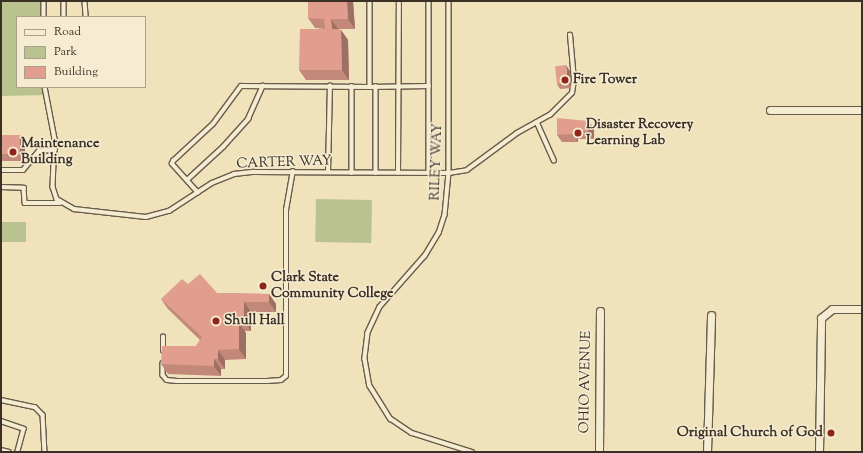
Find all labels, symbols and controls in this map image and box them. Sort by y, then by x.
legend [16,16,146,88]
text: Road [54,23,81,41]
text: Park [54,43,77,61]
text: Building [54,63,98,81]
place label: Fire Tower [573,72,637,88]
marker: Fire Tower [560,75,570,85]
place label: Disaster Recovery Learning Lab [586,117,693,150]
street label: RILEY WAY [427,123,447,201]
marker: Disaster Recovery Learning Lab [573,128,583,138]
place label: Maintenance Building [21,136,99,168]
marker: Maintenance Building [8,147,18,157]
street label: CARTER WAY [236,153,332,173]
place label: Clark State Community College [271,270,394,302]
marker: Clark State Community College [258,281,268,291]
place label: Shull Hall [224,313,285,329]
marker: Shull Hall [211,316,221,326]
street label: OHIO AVENUE [577,331,595,433]
place label: Original Church of God [677,425,823,441]
marker: Original Church of God [826,428,836,438]

